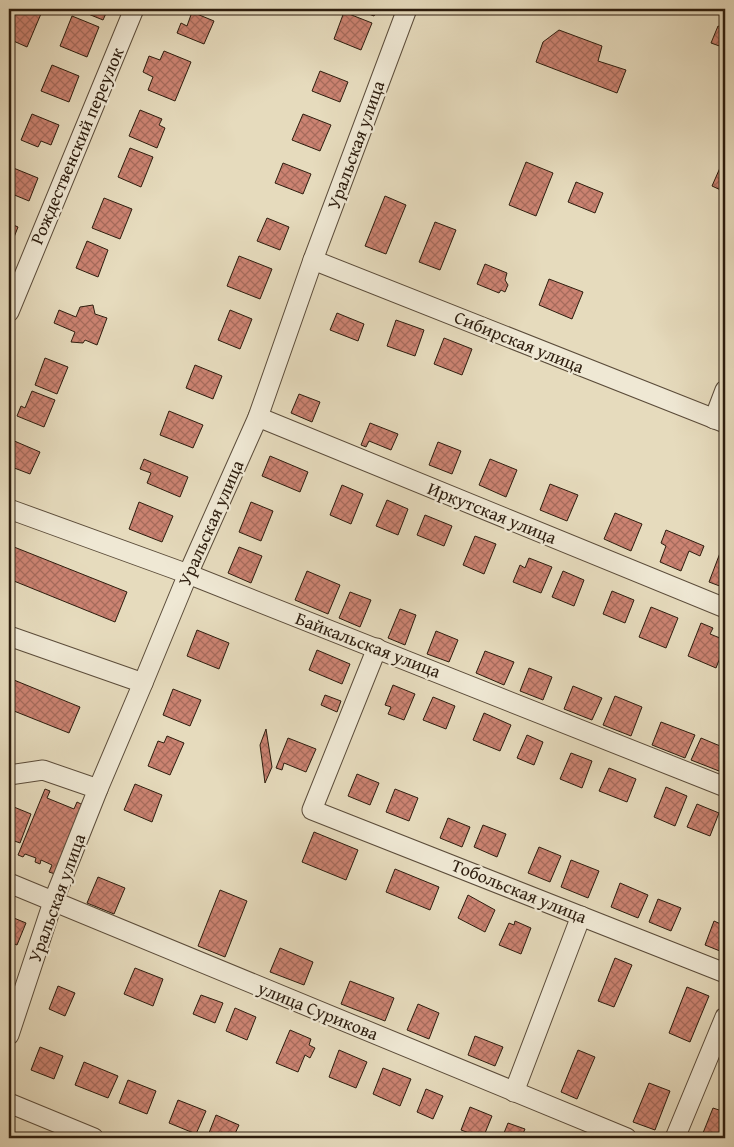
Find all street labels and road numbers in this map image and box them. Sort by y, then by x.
street label: Рождественский переулок [23,43,131,249]
street label: Уральская улица [320,76,391,213]
street label: Сибирская улица [450,303,589,380]
street label: Уральская улица [171,455,251,590]
street label: Иркутская улица [424,474,561,551]
street label: Байкальская улица [292,604,445,685]
street label: Уральская улица [21,829,92,966]
street label: Тобольская улица [448,851,591,930]
street label: улица Сурикова [253,974,383,1047]

